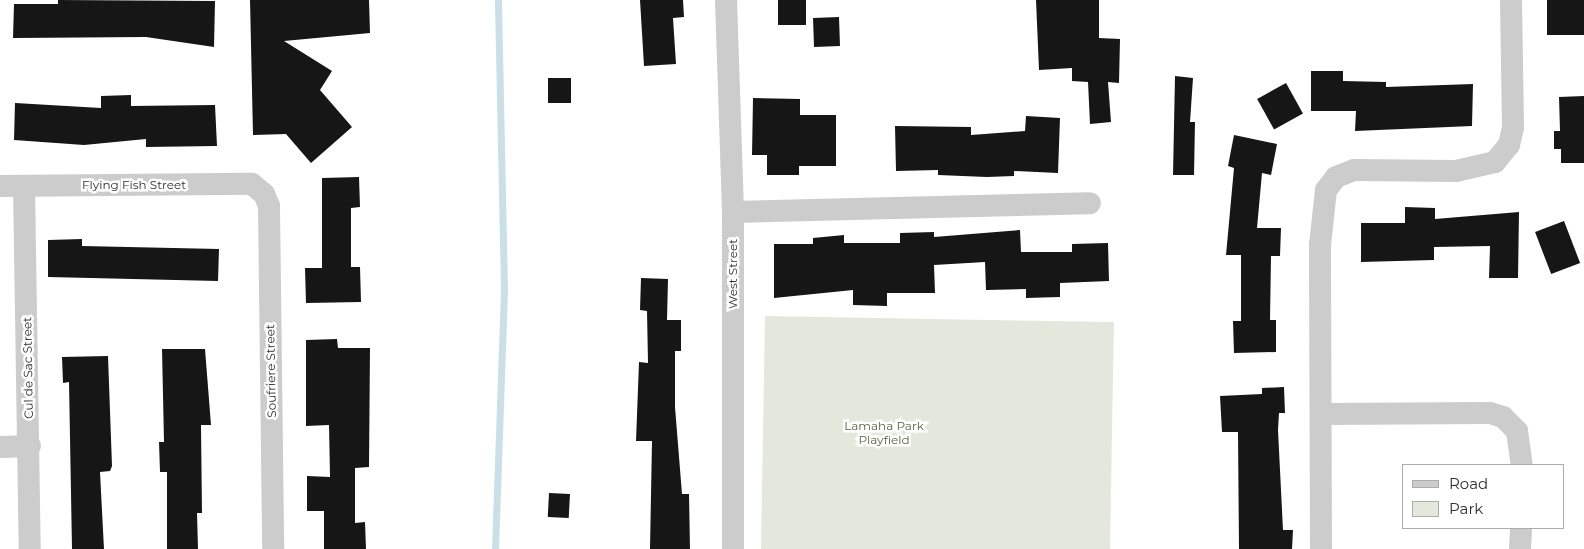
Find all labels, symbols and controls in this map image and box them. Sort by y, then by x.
street label: Flying Fish Street [82,178,186,192]
street label: West Street [726,239,740,309]
street label: Cul de Sac Street [20,317,36,419]
street label: Soufriere Street [263,324,279,418]
park label: Lamaha Park Playfield [844,419,924,447]
legend [1402,464,1564,529]
text: Road [1449,474,1488,493]
text: Park [1449,499,1483,518]

